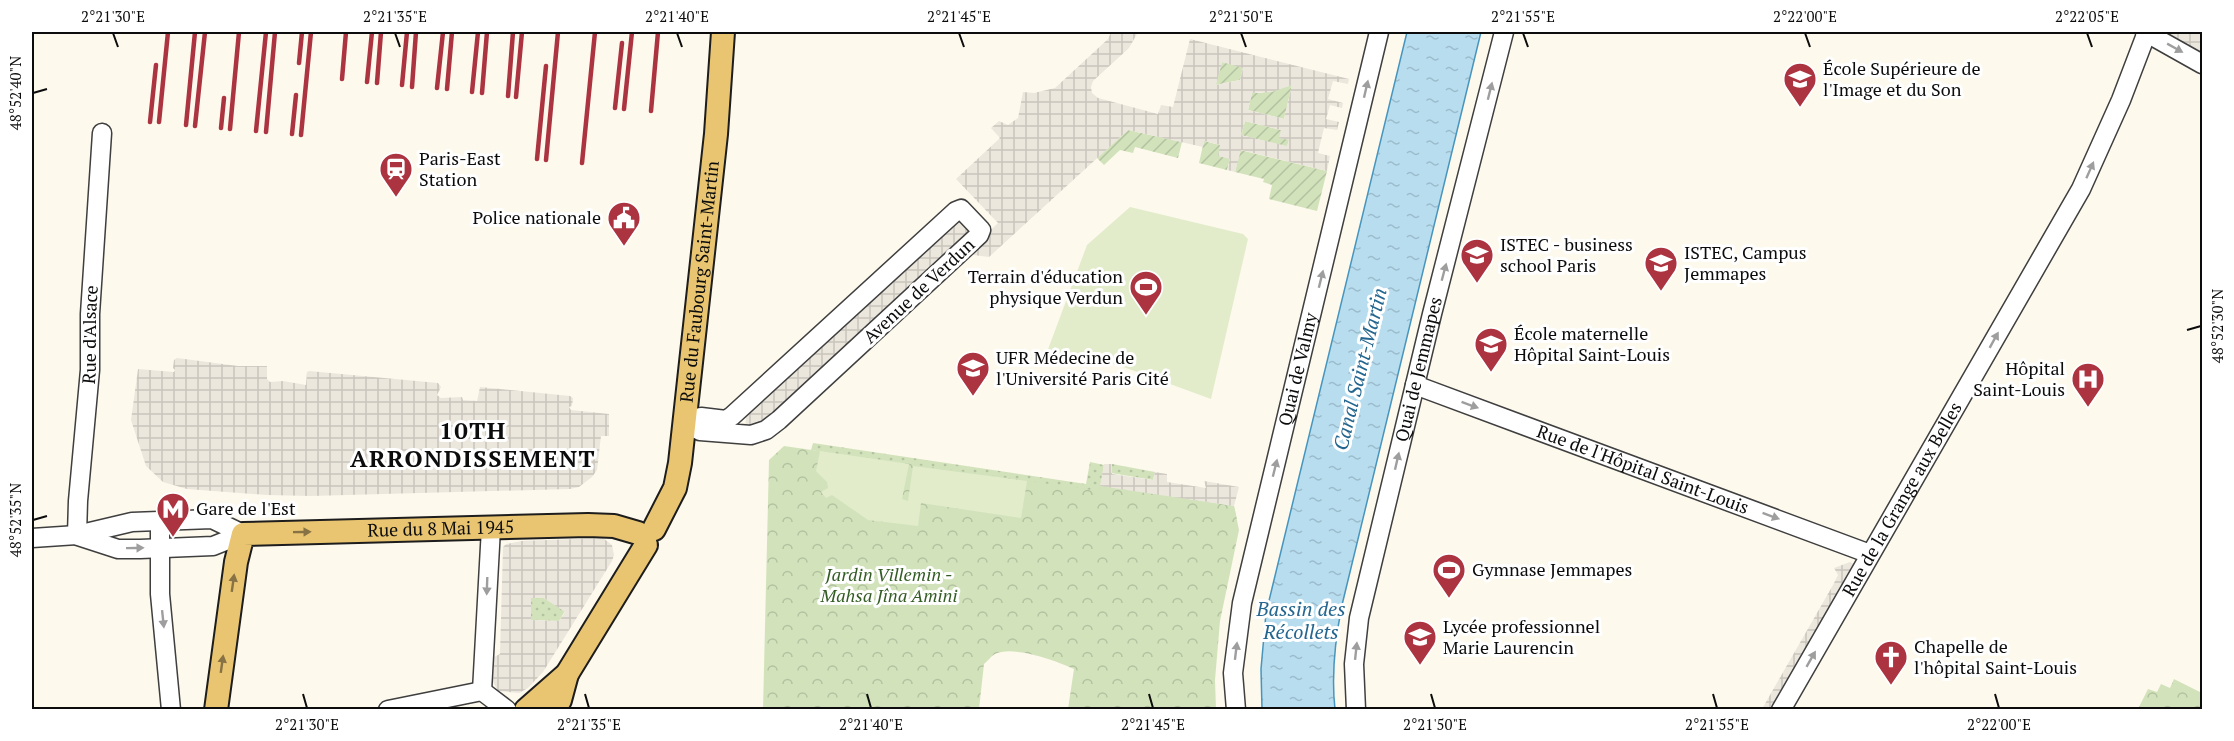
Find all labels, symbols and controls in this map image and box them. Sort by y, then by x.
text: 2°21'30"E [81,6,145,26]
text: 2°21'35"E [363,6,427,26]
text: 2°21'40"E [645,6,709,26]
text: 2°21'45"E [927,6,991,26]
text: 2°21'50"E [1209,6,1273,26]
text: 2°21'55"E [1491,6,1555,26]
text: 2°22'00"E [1773,6,1837,26]
text: 2°22'05"E [2055,6,2119,26]
one-way arrow [2167,43,2184,53]
text: 48°52'40"N [5,56,25,130]
place label: École Supérieure de l'Image et du Son [1823,56,1981,101]
school or university icon: École Supérieure de l'Image et du Son [1782,61,1818,108]
one-way arrow [1362,79,1371,98]
one-way arrow [1485,82,1495,101]
place label: Paris-East Station [419,146,501,191]
station icon: Paris-East Station [378,151,414,198]
street label: Rue du Faubourg Saint-Martin [674,159,724,404]
one-way arrow [2086,161,2095,179]
public building icon: Police nationale [606,200,642,247]
place label: Police nationale [472,205,601,229]
street label: Avenue de Verdun [858,232,979,348]
place label: ISTEC - business school Paris [1500,232,1633,277]
school or university icon: ISTEC - business school Paris [1459,237,1495,284]
place label: ISTEC, Campus Jemmapes [1684,240,1806,285]
school or university icon: ISTEC, Campus Jemmapes [1643,245,1679,292]
one-way arrow [1440,262,1449,280]
place label: Terrain d'éducation physique Verdun [968,264,1123,309]
sports icon: Terrain d'éducation physique Verdun [1128,269,1164,316]
one-way arrow [1316,270,1326,288]
street label: Rue d'Alsace [76,284,103,385]
water label: Canal Saint-Martin [1326,285,1393,453]
text: 48°52'30"N [2207,289,2227,363]
street label: Quai de Jemmapes [1389,294,1447,444]
street label: Quai de Valmy [1272,309,1322,428]
place label: École maternelle Hôpital Saint-Louis [1514,321,1670,366]
school or university icon: École maternelle Hôpital Saint-Louis [1473,326,1509,373]
one-way arrow [1989,331,1999,348]
place label: UFR Médecine de l'Université Paris Cité [996,345,1169,390]
school or university icon: UFR Médecine de l'Université Paris Cité [955,350,991,397]
place label: Hôpital Saint-Louis [1973,356,2065,401]
hospital icon: Hôpital Saint-Louis [2070,361,2106,408]
street label: Rue de la Grange aux Belles [1836,397,1967,600]
one-way arrow [1461,400,1479,410]
district label: 10TH ARRONDISSEMENT [350,414,596,474]
street label: Rue de l'Hôpital Saint-Louis [1534,418,1752,519]
one-way arrow [1393,452,1403,470]
one-way arrow [1270,459,1280,477]
text: 48°52'35"N [5,483,25,557]
metro station icon: Gare de l'Est [155,491,191,538]
place label: Gare de l'Est [196,496,296,520]
one-way arrow [1762,512,1780,522]
street label: Rue du 8 Mai 1945 [367,514,514,542]
one-way arrow [292,528,311,537]
one-way arrow [126,544,145,553]
sports icon: Gymnase Jemmapes [1431,552,1467,599]
place label: Gymnase Jemmapes [1472,557,1632,581]
park label: Jardin Villemin - Mahsa Jîna Amini [819,562,958,607]
one-way arrow [228,574,237,593]
one-way arrow [482,577,492,596]
water label: Bassin des Récollets [1255,595,1346,645]
one-way arrow [158,610,168,629]
place label: Lycée professionnel Marie Laurencin [1443,614,1600,659]
school or university icon: Lycée professionnel Marie Laurencin [1402,619,1438,666]
place label: Chapelle de l'hôpital Saint-Louis [1914,634,2077,679]
church icon: Chapelle de l'hôpital Saint-Louis [1873,639,1909,686]
one-way arrow [1231,642,1240,661]
one-way arrow [1351,642,1360,661]
one-way arrow [1805,651,1816,667]
one-way arrow [217,654,226,673]
text: 2°21'30"E [275,714,339,734]
text: 2°21'35"E [557,714,621,734]
text: 2°21'40"E [839,714,903,734]
text: 2°21'45"E [1121,714,1185,734]
text: 2°21'50"E [1403,714,1467,734]
text: 2°21'55"E [1685,714,1749,734]
text: 2°22'00"E [1967,714,2031,734]

